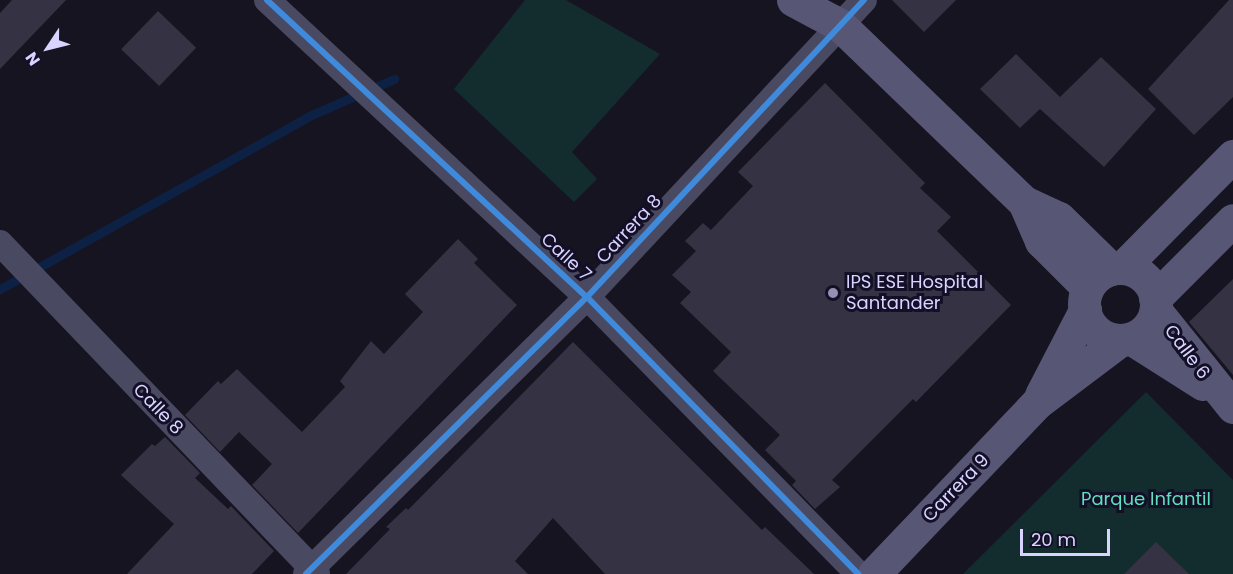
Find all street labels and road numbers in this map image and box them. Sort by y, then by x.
street label: Carrera 8 [592,190,666,268]
street label: Calle 7 [536,228,596,286]
street label: Calle 6 [1160,321,1214,383]
street label: Calle 8 [129,379,187,439]
street label: Carrera 9 [918,450,994,526]

